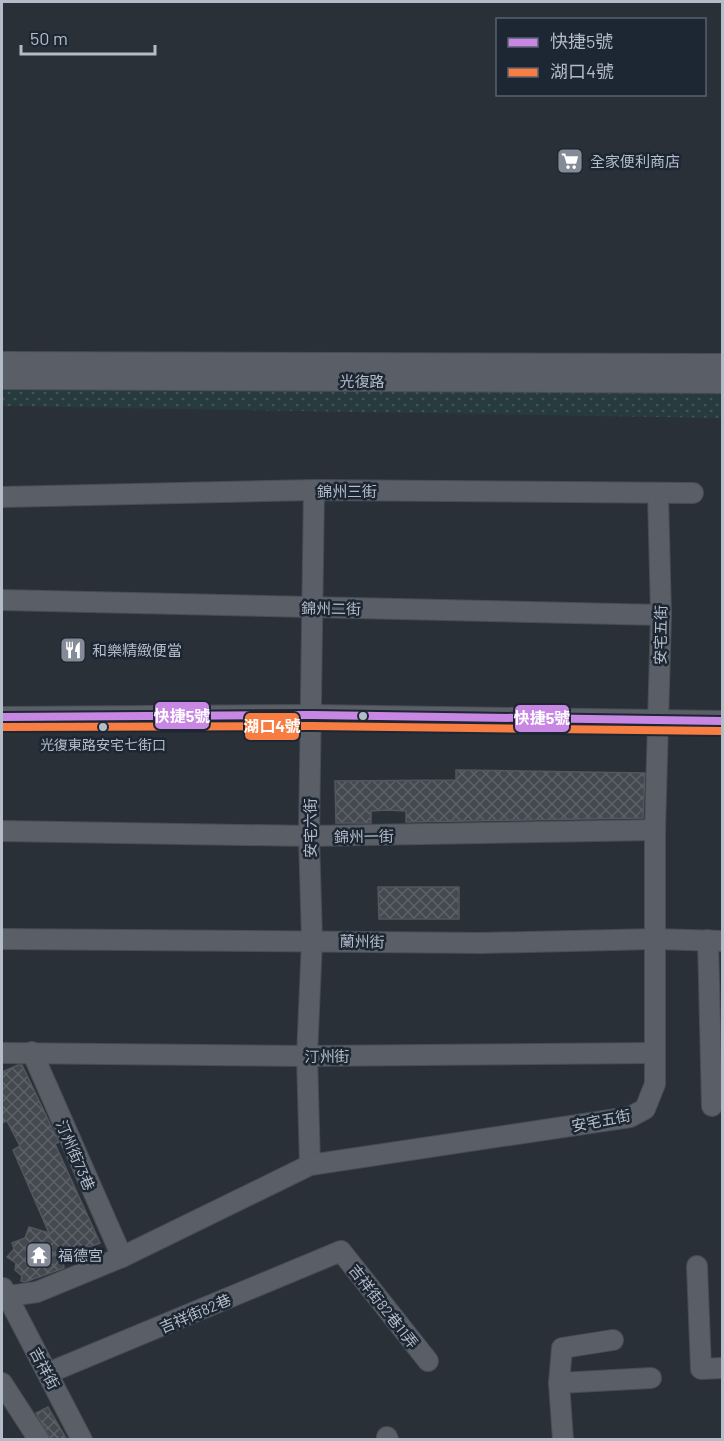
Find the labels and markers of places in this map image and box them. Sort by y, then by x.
supermarket icon: 全家便利商店 [555,146,585,176]
place label: 全家便利商店 [590,152,680,170]
restaurant icon: 和樂精緻便當 [58,635,88,665]
place label: 和樂精緻便當 [92,641,182,659]
unlabelled marker [357,710,369,722]
marker: 光復東路安宅七街口 [97,721,109,733]
place label: 光復東路安宅七街口 [40,736,166,753]
temple icon: 福德宮 [24,1240,54,1270]
place label: 福德宮 [58,1246,103,1264]

